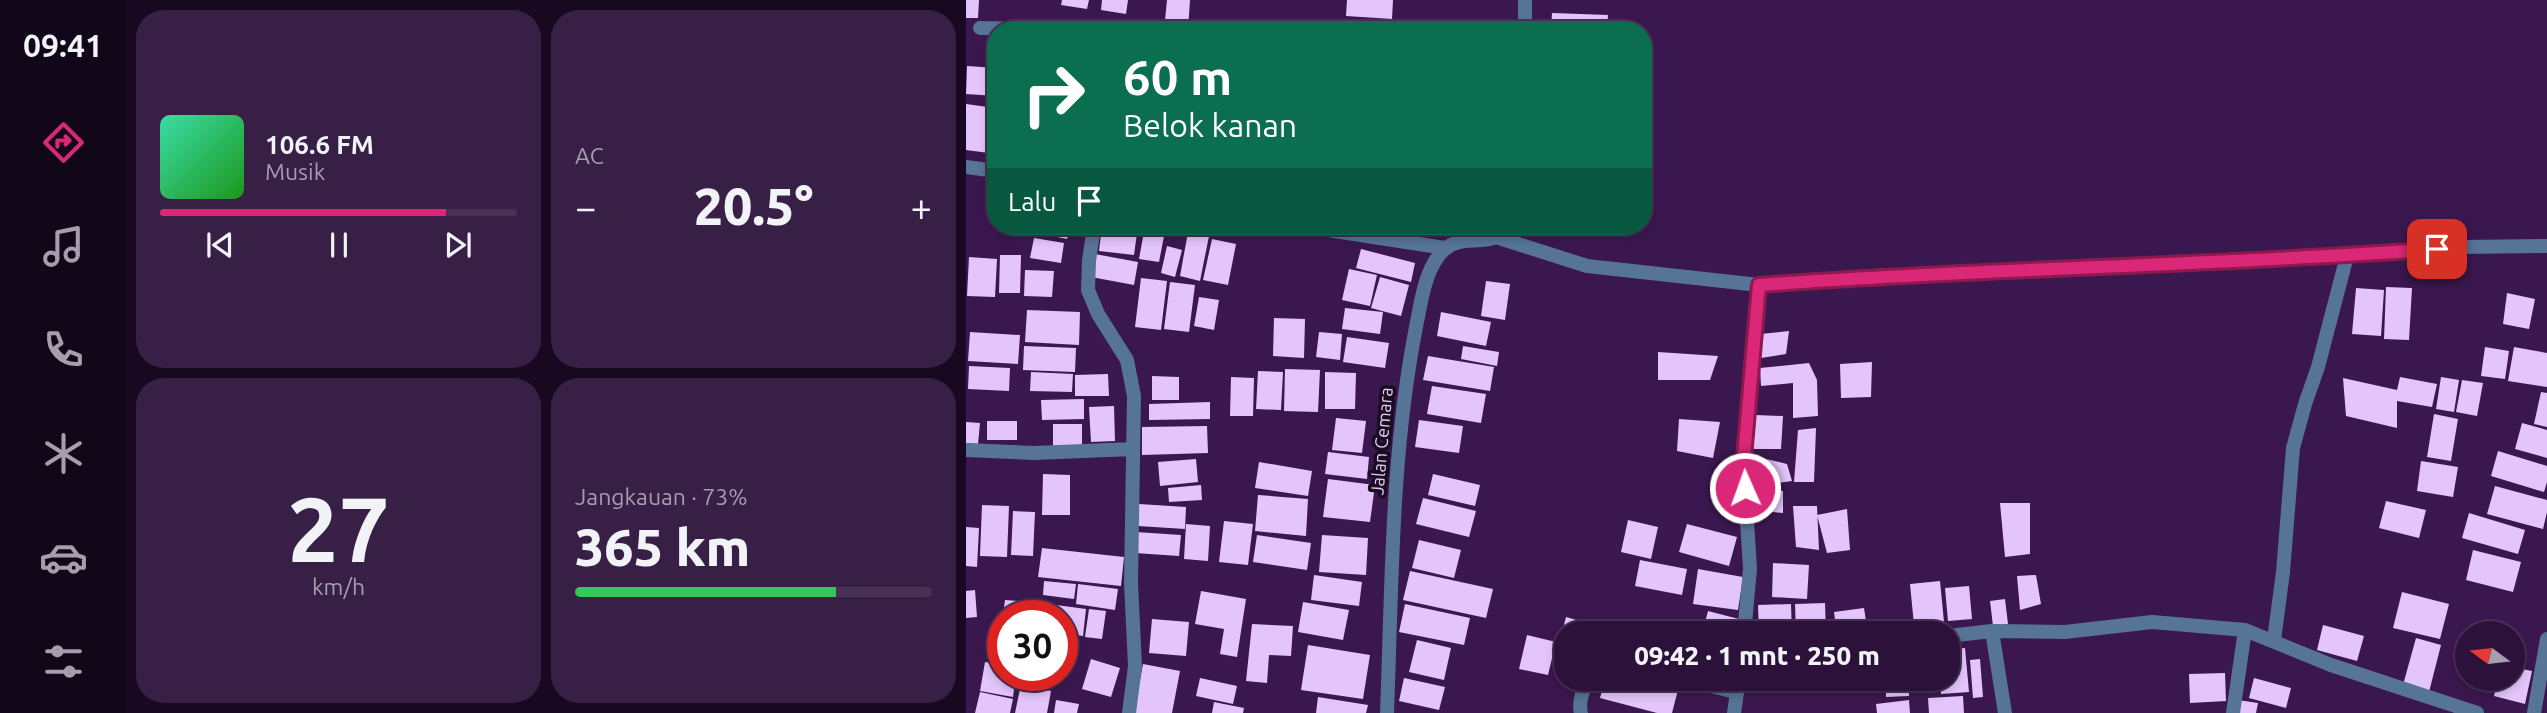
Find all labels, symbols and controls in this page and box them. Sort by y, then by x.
text: 09:41 [23,27,103,63]
icon: right [1008,49,1099,140]
text: 60 m [1123,49,1232,104]
text: Belok kanan [1123,107,1297,143]
icon: directions [39,118,88,167]
text: 106.6 FM [265,130,374,159]
text: AC [575,143,604,168]
text: Musik [265,159,325,184]
text: 20.5° [694,177,813,235]
icon: arrive [1070,182,1108,220]
text: − [575,186,596,228]
text: + [911,186,932,228]
text: Lalu [1008,187,1056,216]
pin [2407,219,2467,279]
icon: music [39,222,88,271]
icon: previous [201,226,239,264]
icon: pause [320,226,358,264]
icon: next [439,226,477,264]
icon: arrive [2418,230,2456,268]
icon: phone [39,325,88,374]
street label: Jalan Cemara [1366,386,1396,496]
icon: climate [39,429,88,478]
position arrow [1708,451,1782,525]
text: 27 [287,477,390,579]
text: Jangkauan · 73% [575,484,747,509]
text: 365 km [575,518,750,576]
icon: car [39,533,88,582]
text: km/h [312,574,365,599]
speed limit sign: 30 [987,600,1078,691]
north arrow [2455,621,2525,691]
map controls [2455,621,2525,691]
icon: filters [39,637,88,686]
text: 09:42 · 1 mnt · 250 m [1634,641,1880,670]

